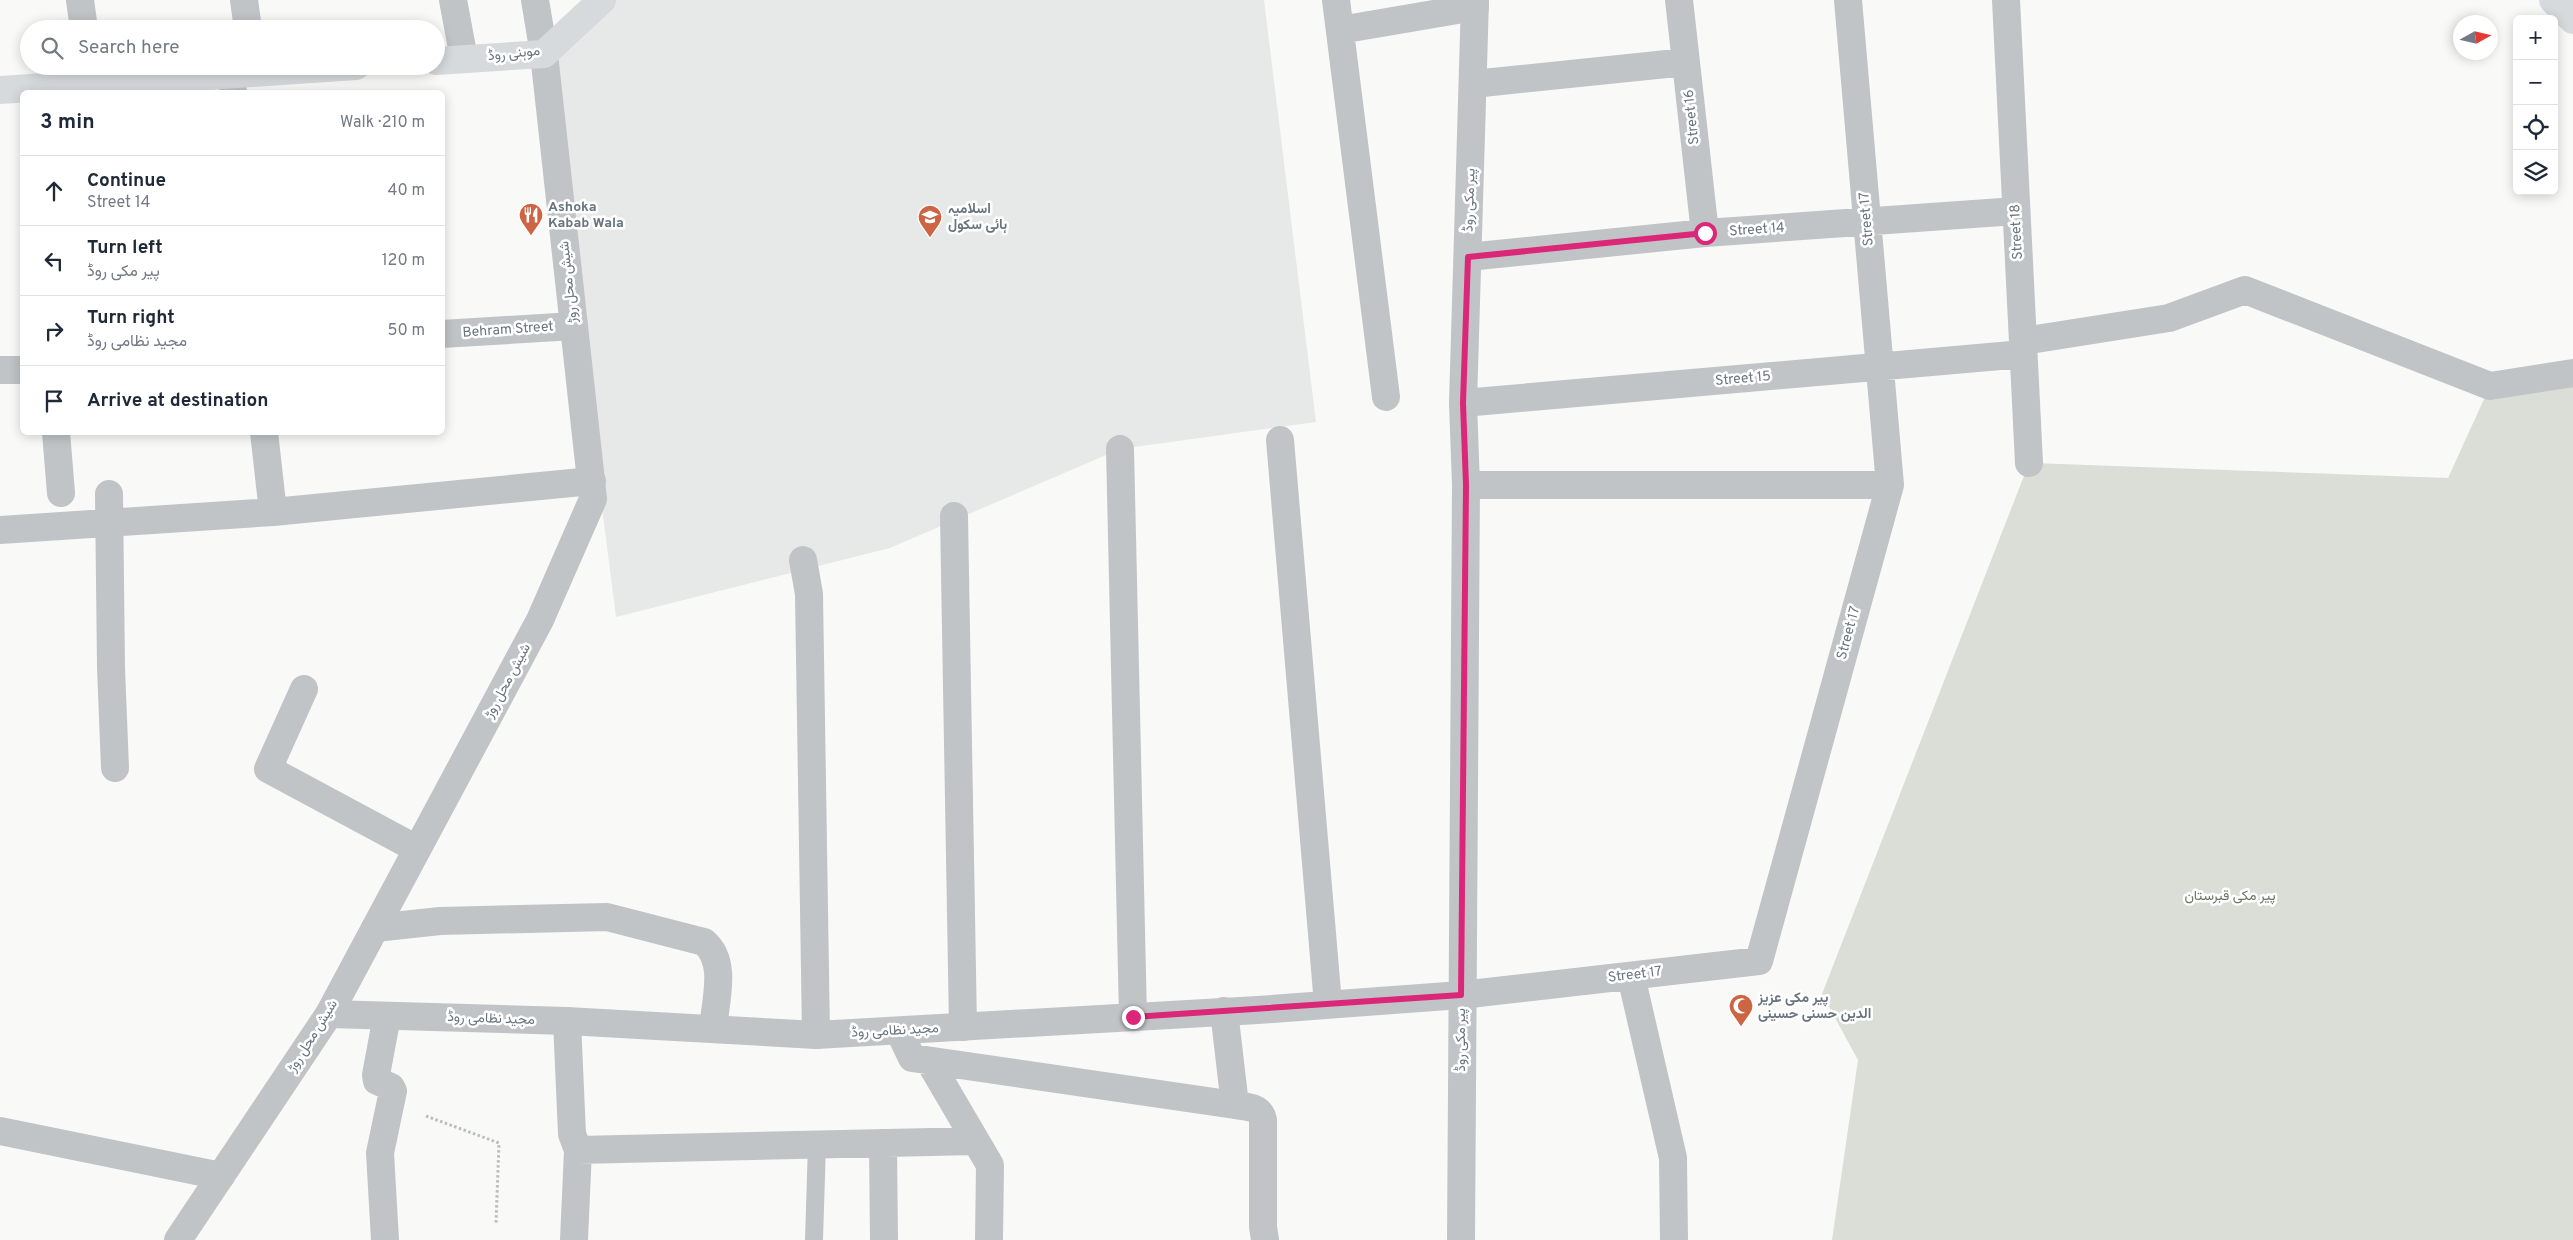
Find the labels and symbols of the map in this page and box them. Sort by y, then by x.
north arrow [2453,15,2498,60]
street label: موہنی روڈ [487,43,541,65]
street label: Street 16 [1681,89,1703,145]
street label: پیر مکی روڈ [1460,168,1480,232]
street label: Street 17 [1856,191,1878,247]
place label: Ashoka Kabab Wala [548,199,624,232]
place label: اسلامیہ ہائی سکول [948,201,1007,234]
restaurant icon: Ashoka Kabab Wala [518,202,544,236]
school or university icon: اسلامیہ ہائی سکول [917,204,943,238]
street label: Street 18 [2007,204,2027,260]
street label: Street 14 [1729,220,1785,240]
route start [1694,222,1717,245]
street label: شیش محل روڑ [556,240,582,325]
street label: Behram Street [462,318,554,342]
street label: Street 15 [1714,368,1772,390]
street label: Street 17 [1834,605,1864,661]
street label: شیش محل روڑ [481,641,535,722]
park label: پیر مکی قبرستان [2184,888,2276,905]
street label: Street 17 [1607,963,1663,987]
place label: پیر مکی عزیز الدین حسنی حسینی [1757,990,1871,1023]
mosque icon: پیر مکی عزیز الدین حسنی حسینی [1728,993,1754,1027]
street label: شیش محل روڑ [284,997,342,1076]
route end [1122,1006,1145,1029]
street label: پیر مکی روڈ [1453,1008,1470,1072]
street label: مجید نظامی روڈ [447,1009,535,1029]
street label: مجید نظامی روڈ [851,1020,939,1042]

